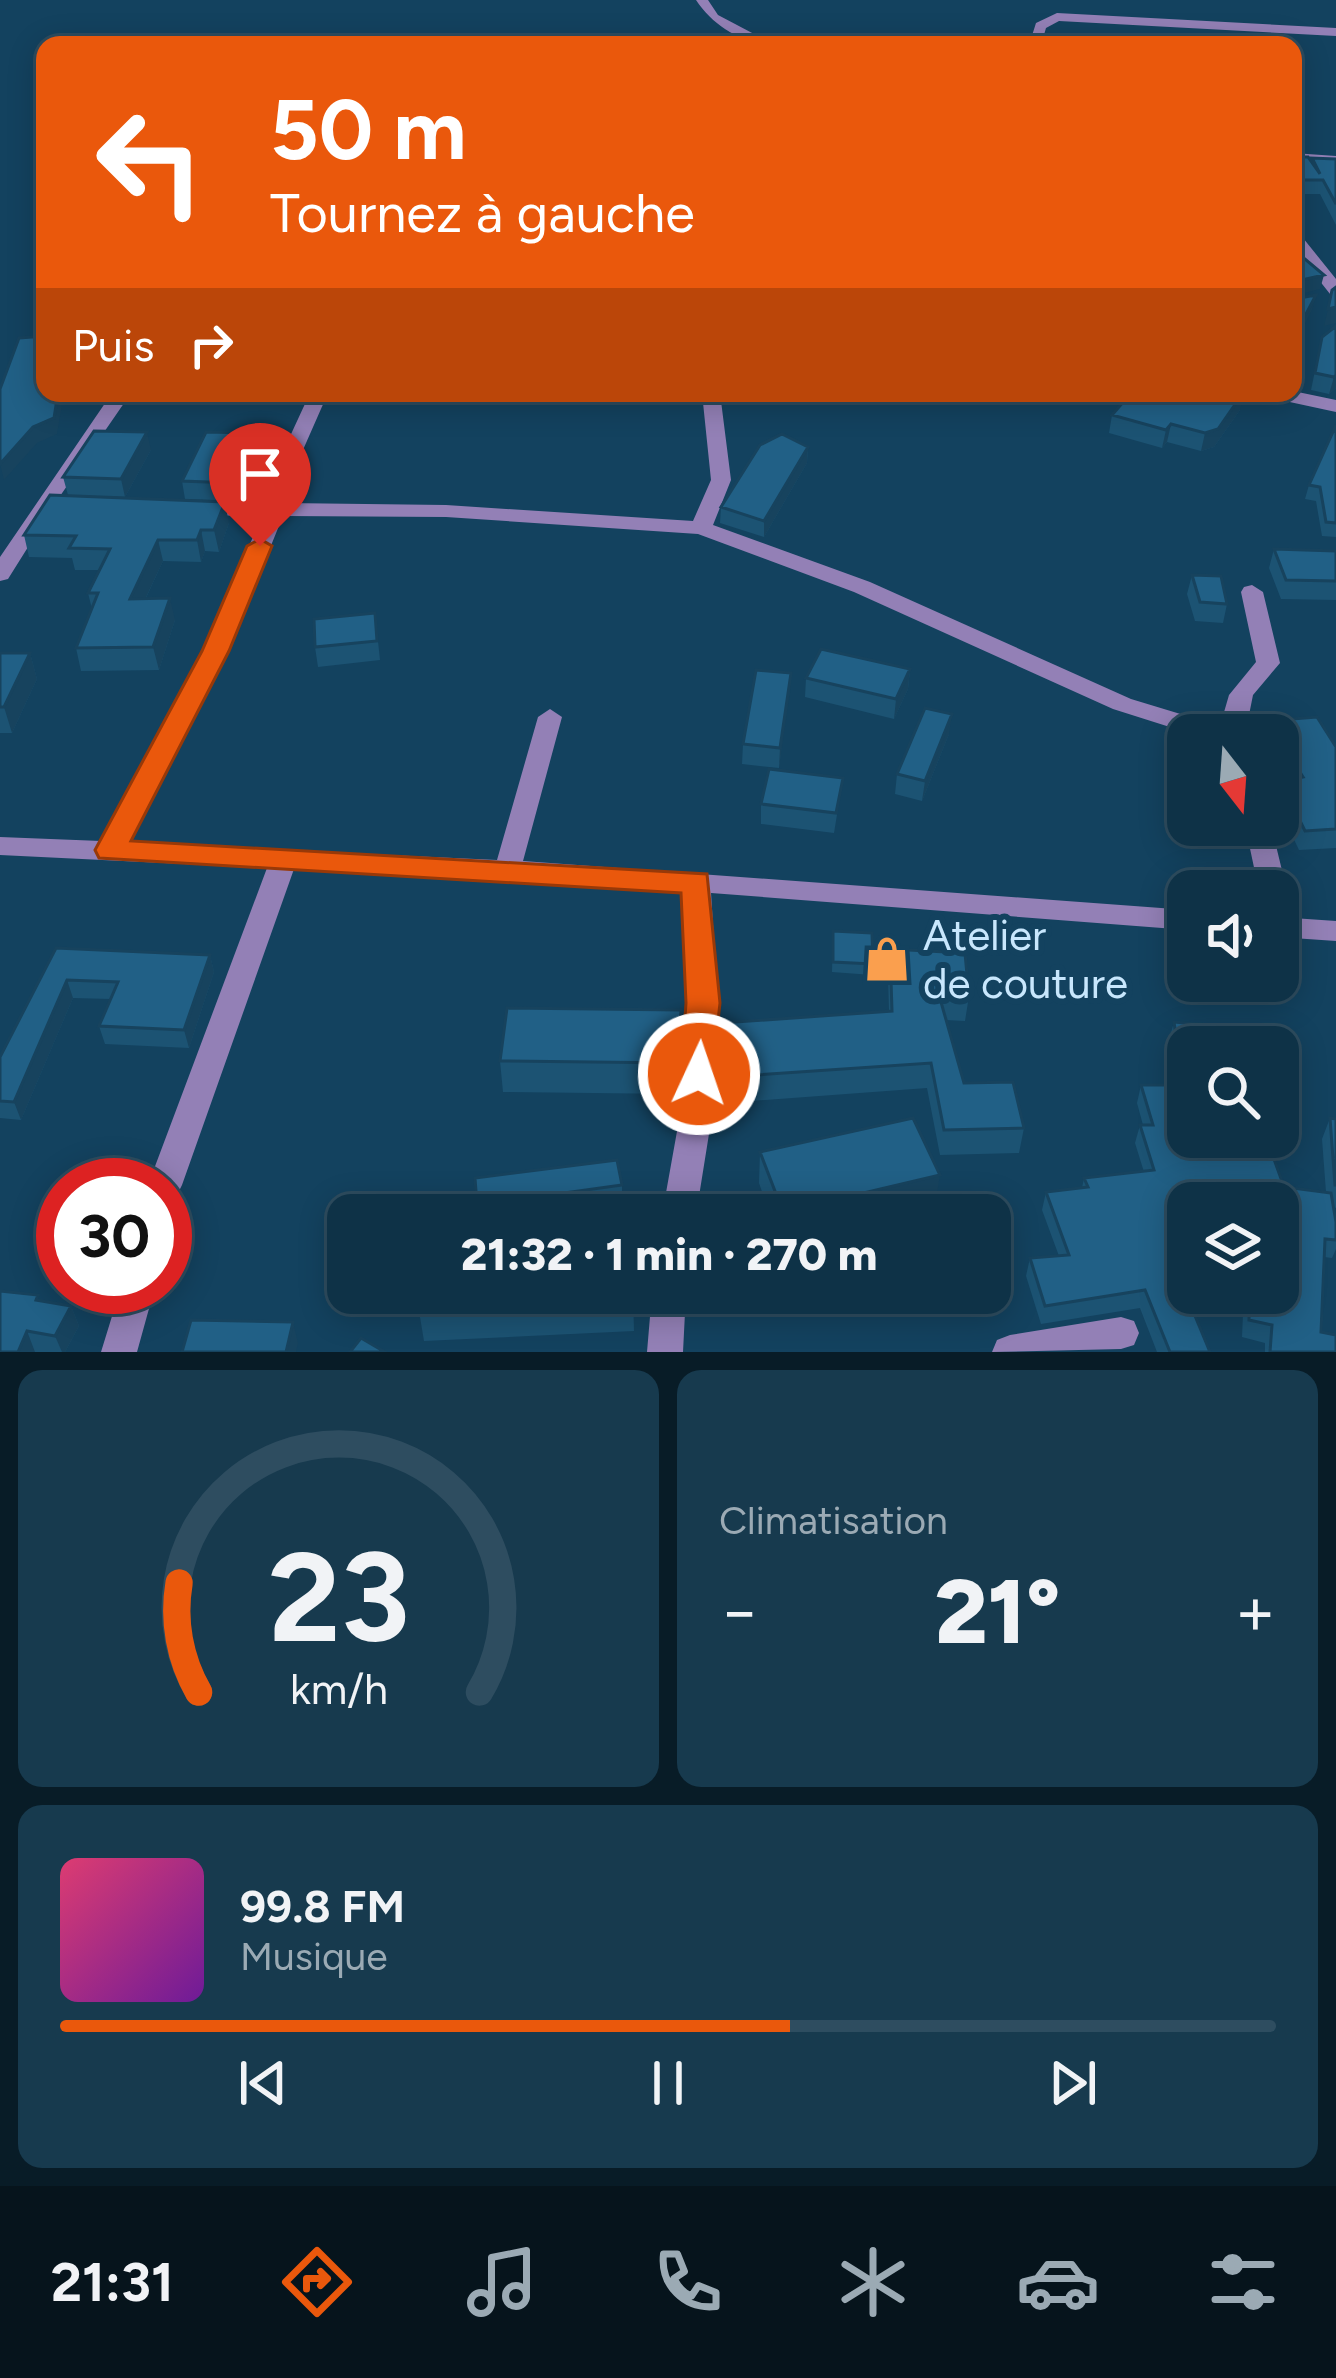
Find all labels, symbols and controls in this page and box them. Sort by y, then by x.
text: 50 m [270,79,466,180]
icon: left [72,84,228,240]
text: Tournez à gauche [270,181,695,246]
icon: right [178,312,244,378]
text: Puis [72,318,154,372]
pin [209,423,311,546]
icon: arrive [227,441,293,507]
north arrow [1167,714,1299,846]
map controls [1167,714,1299,1314]
button: sound [1167,870,1299,1002]
place label: Atelier de couture [923,910,1128,1009]
shop icon: Atelier de couture [862,934,912,984]
position arrow [636,1011,762,1137]
button: search [1167,1026,1299,1158]
speed limit sign: 30 [36,1158,192,1314]
button: layers [1167,1182,1299,1314]
text: 21:32 · 1 min · 270 m [461,1227,877,1281]
text: Climatisation [719,1497,948,1544]
text: 23 [268,1522,409,1672]
text: 21° [935,1557,1060,1666]
text: − [719,1571,760,1651]
text: + [1235,1571,1276,1651]
text: km/h [290,1662,387,1714]
text: 99.8 FM [240,1879,405,1933]
text: Musique [240,1933,388,1980]
icon: previous [230,2050,296,2116]
icon: pause [635,2050,701,2116]
icon: next [1040,2050,1106,2116]
icon: directions [275,2240,359,2324]
icon: music [460,2240,544,2324]
icon: phone [646,2240,730,2324]
icon: climate [831,2240,915,2324]
icon: car [1016,2240,1100,2324]
icon: filters [1201,2240,1285,2324]
text: 21:31 [51,2250,174,2315]

